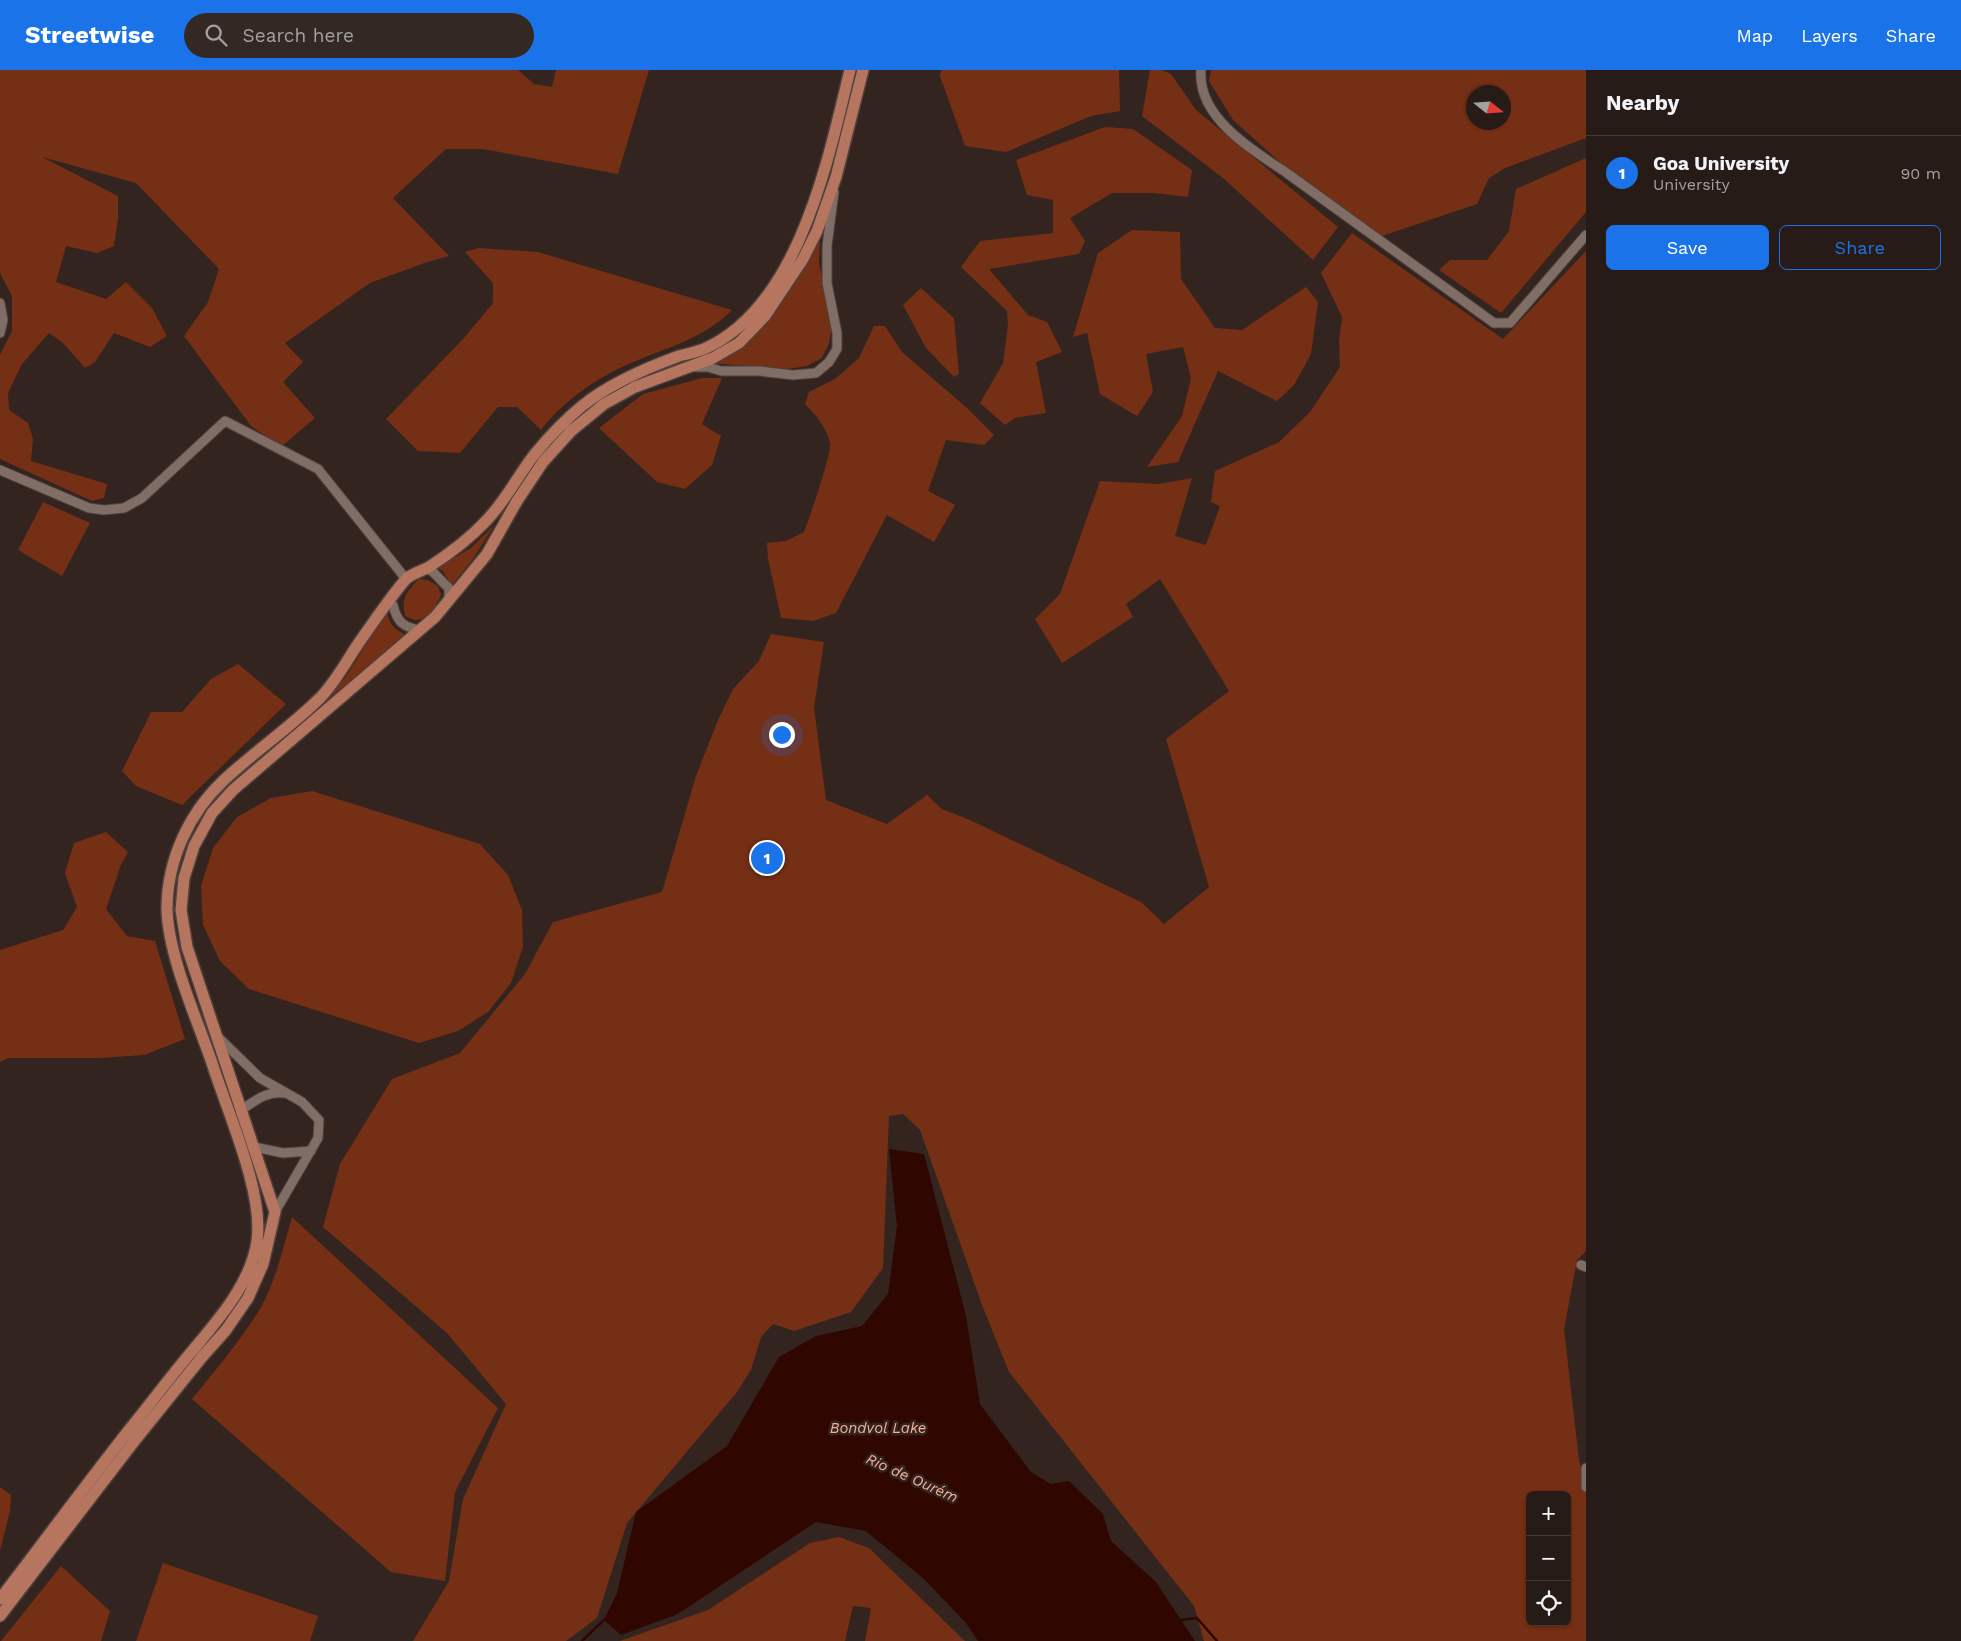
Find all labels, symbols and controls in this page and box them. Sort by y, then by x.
search box [184,13,534,58]
text: Streetwise [25,21,154,49]
icon: search [202,21,230,49]
text: Search here [242,24,354,47]
text: Map [1736,25,1773,46]
text: Layers [1801,25,1858,46]
text: Share [1886,25,1936,46]
north arrow [1466,85,1511,130]
text: Nearby [1606,90,1679,115]
text: Goa University [1653,152,1789,175]
text: 1 [1619,164,1625,183]
text: 90 m [1900,164,1941,183]
text: University [1653,175,1730,194]
button: Save [1606,225,1769,270]
button: Share [1779,225,1941,270]
your location [769,722,795,748]
pin: 1 [751,839,783,877]
water label: Bondvol Lake [830,1419,926,1437]
water label: Rio de Ourém [863,1450,961,1506]
map controls [1526,1491,1571,1626]
button: + [1526,1491,1571,1536]
button: − [1526,1536,1571,1581]
button: locate [1526,1581,1571,1626]

